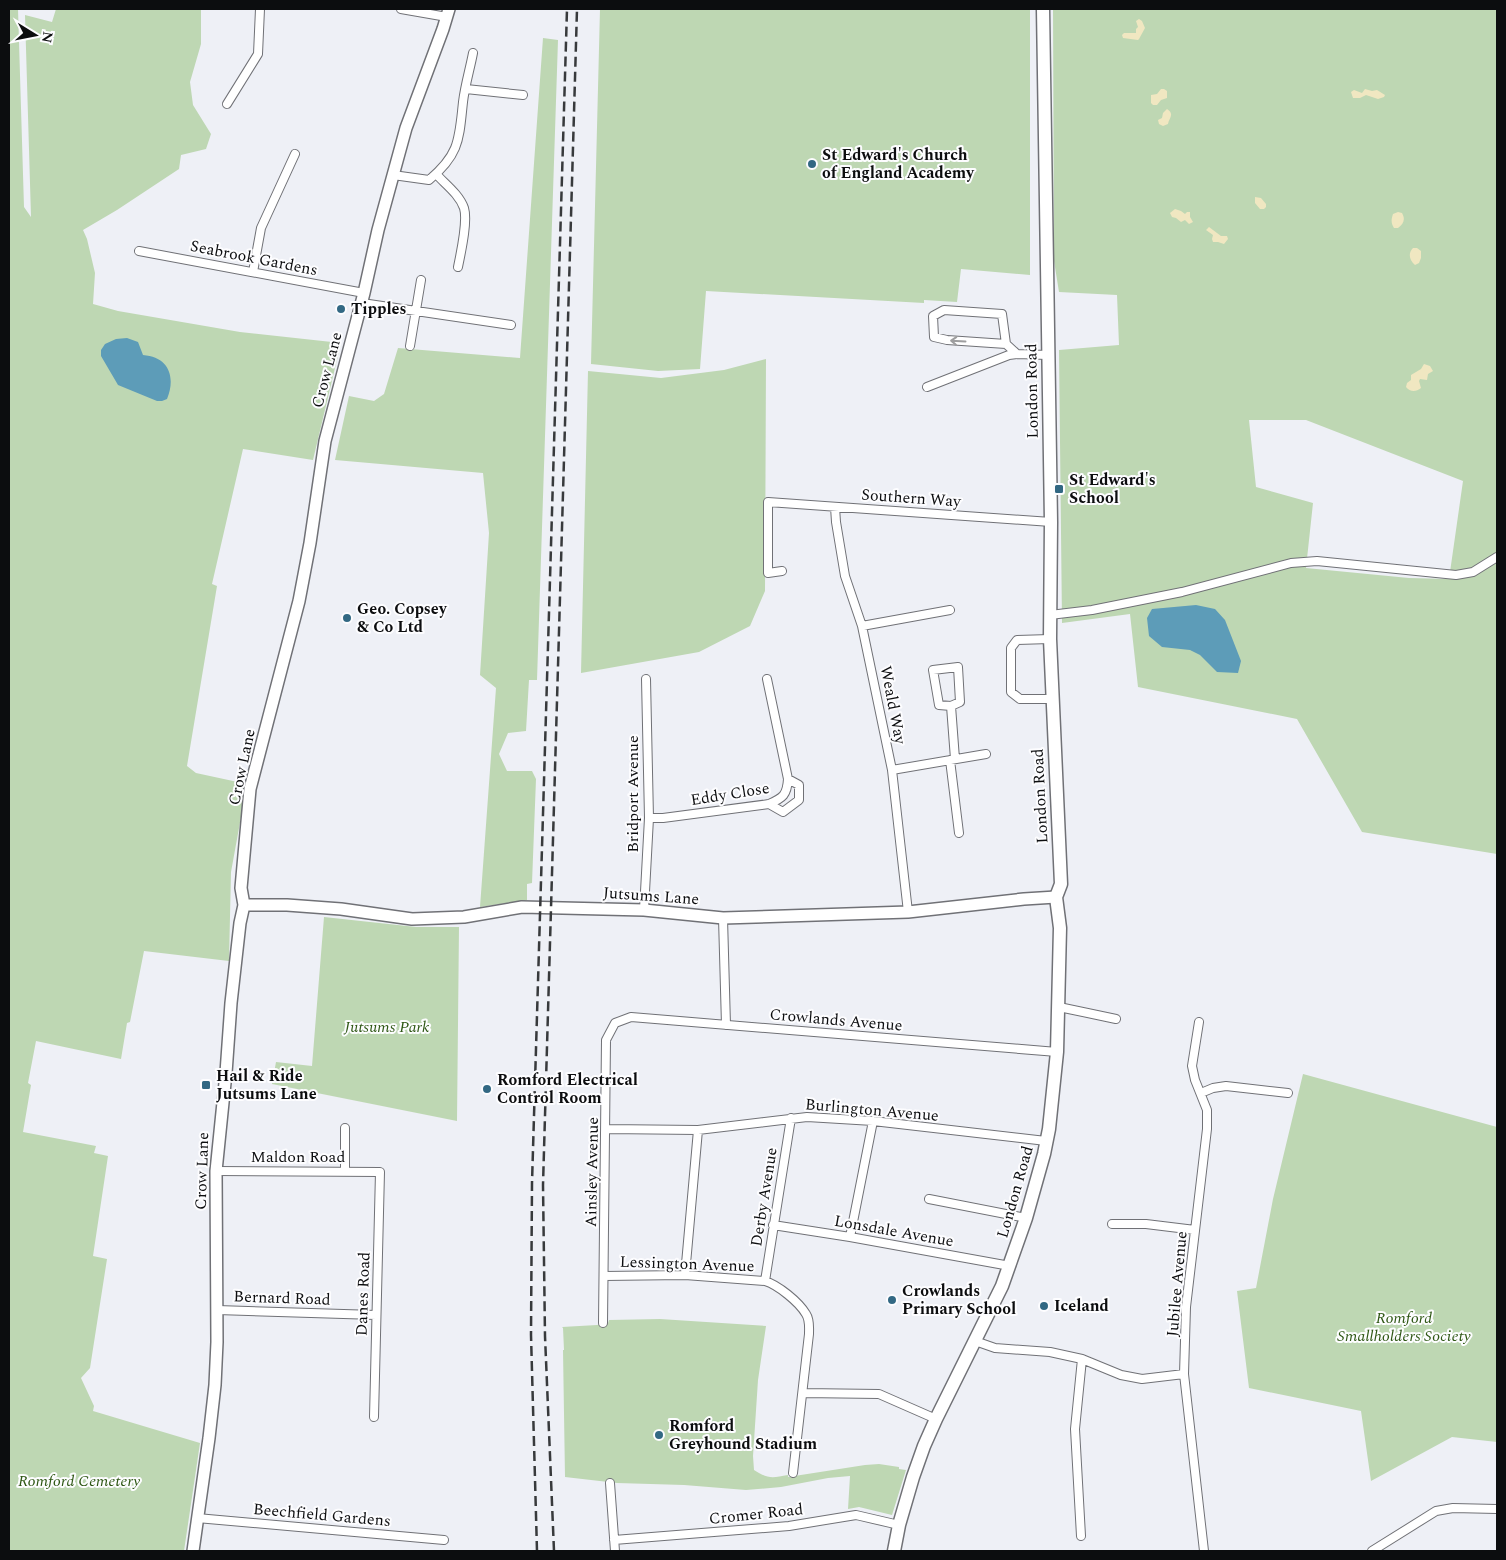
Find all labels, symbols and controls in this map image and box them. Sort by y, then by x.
north arrow [10,10,60,60]
text: N [36,30,59,45]
place label: St Edward's Church of England Academy [822,143,975,185]
marker: St Edward's Church of England Academy [806,158,818,170]
street label: Seabrook Gardens [188,234,320,282]
place label: Tipples [351,297,407,321]
marker: Tipples [335,303,347,315]
street label: Crow Lane [305,329,349,411]
one-way arrow [950,336,966,345]
street label: London Road [1019,343,1045,439]
place label: St Edward's School [1069,468,1156,510]
street label: Southern Way [860,483,963,514]
marker: St Edward's School [1053,483,1065,495]
place label: Geo. Copsey & Co Ltd [357,597,448,639]
marker: Geo. Copsey & Co Ltd [341,612,353,624]
street label: Weald Way [874,664,913,748]
street label: Crow Lane [222,727,262,807]
street label: Bridport Avenue [621,735,645,853]
street label: London Road [1026,748,1054,844]
street label: Eddy Close [689,776,771,812]
street label: Jutsums Lane [602,881,700,911]
street label: Crowlands Avenue [769,1002,903,1038]
park label: Jutsums Park [343,1015,430,1039]
place label: Hail & Ride Jutsums Lane [216,1064,317,1106]
place label: Romford Electrical Control Room [497,1068,638,1110]
marker: Hail & Ride Jutsums Lane [200,1079,212,1091]
marker: Romford Electrical Control Room [481,1083,493,1095]
street label: Burlington Avenue [804,1092,940,1128]
street label: Ainsley Avenue [579,1117,605,1227]
street label: Crow Lane [189,1132,215,1210]
street label: London Road [990,1143,1040,1241]
street label: Maldon Road [251,1145,345,1169]
street label: Derby Avenue [744,1146,784,1248]
street label: Lonsdale Avenue [832,1209,956,1253]
street label: Jubilee Avenue [1160,1230,1194,1338]
street label: Lessington Avenue [619,1250,755,1278]
street label: Danes Road [350,1251,376,1337]
place label: Crowlands Primary School [902,1279,1016,1321]
street label: Bernard Road [233,1284,331,1312]
marker: Crowlands Primary School [886,1294,898,1306]
place label: Iceland [1054,1294,1109,1318]
marker: Iceland [1038,1300,1050,1312]
park label: Romford Smallholders Society [1337,1306,1471,1348]
place label: Romford Greyhound Stadium [669,1414,818,1456]
marker: Romford Greyhound Stadium [653,1429,665,1441]
park label: Romford Cemetery [18,1469,140,1493]
street label: Beechfield Gardens [252,1497,392,1533]
street label: Cromer Road [708,1497,804,1531]

